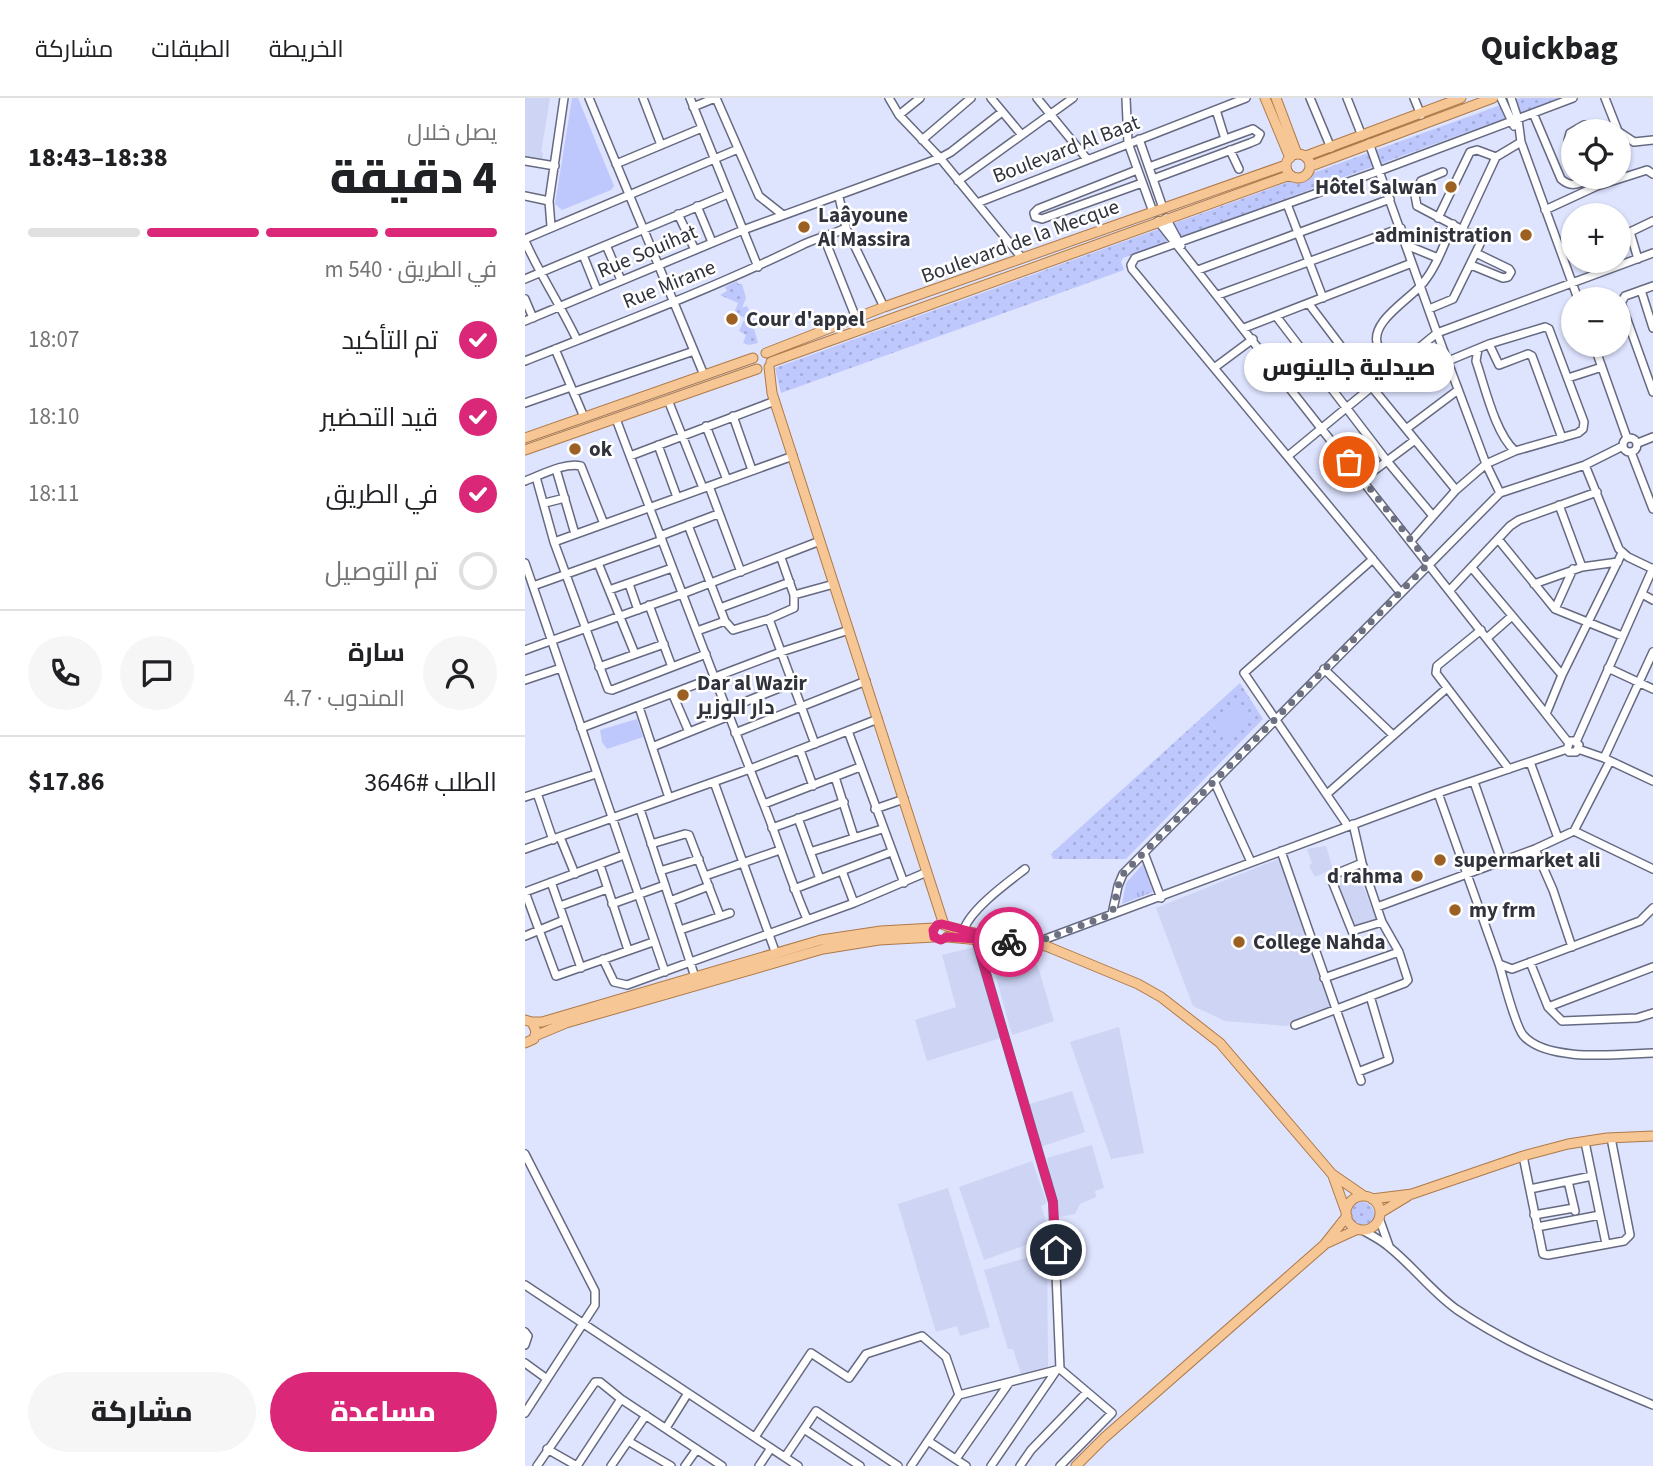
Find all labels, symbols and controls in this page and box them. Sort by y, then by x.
text: Quickbag [1480,25,1618,72]
text: مشاركة [35,32,113,67]
text: الطبقات [151,32,231,67]
text: الخريطة [269,32,344,67]
street label: Boulevard Al Baat [988,107,1144,191]
text: يصل خلال [407,116,497,149]
map controls [1561,119,1631,357]
button: locate [1561,119,1631,189]
text: 18:38–18:43 [28,139,168,176]
text: 4 دقيقة [330,146,497,211]
place label: Hôtel Salwan [1315,172,1437,202]
marker: Hôtel Salwan [1443,179,1459,195]
street label: Boulevard de la Mecque [917,191,1123,291]
place label: Laâyoune Al Massira [817,200,911,254]
button: + [1561,203,1631,273]
street label: Rue Souihat [592,216,702,286]
marker: Laâyoune Al Massira [796,219,812,235]
place label: administration [1374,220,1512,250]
marker: administration [1518,227,1534,243]
street label: Rue Mirane [618,252,720,316]
text: في الطريق · 540 m [325,253,497,286]
button: − [1561,287,1631,357]
place label: Cour d'appel [746,304,865,334]
marker: Cour d'appel [724,311,740,327]
icon: check [459,321,497,359]
text: تم التأكيد [341,322,438,359]
text: 18:07 [28,323,79,356]
callout: صيدلية جالينوس [1244,343,1454,392]
text: صيدلية جالينوس [1262,351,1436,384]
icon: check [459,398,497,436]
text: قيد التحضير [320,399,438,436]
text: 18:10 [28,400,79,433]
pin [1319,432,1379,492]
place label: ok [589,434,613,464]
marker: ok [567,441,583,457]
icon: bag [1330,443,1368,481]
icon: check [459,475,497,513]
text: في الطريق [325,476,438,513]
text: 18:11 [28,477,79,510]
text: تم التوصيل [325,553,438,590]
text: سارة [348,634,405,671]
button: phone [28,636,102,710]
button: chat [120,636,194,710]
button: person [423,636,497,710]
place label: Dar al Wazir دار الوزير [696,668,808,722]
text: المندوب · 4.7 [284,682,405,715]
marker: Dar al Wazir دار الوزير [675,687,691,703]
text: $17.86 [28,763,104,800]
text: الطلب #3646 [364,764,497,801]
place label: supermarket ali [1454,845,1601,875]
marker: supermarket ali [1432,852,1448,868]
place label: d rahma [1327,861,1403,891]
marker: d rahma [1409,868,1425,884]
place label: my frm [1469,895,1536,925]
marker: my frm [1447,902,1463,918]
courier [974,907,1044,977]
icon: bike [990,923,1028,961]
place label: College Nahda [1253,927,1386,957]
marker: College Nahda [1231,934,1247,950]
pin [1026,1220,1086,1280]
icon: home [1037,1231,1075,1269]
button: مشاركة [28,1372,256,1452]
button: مساعدة [270,1372,497,1452]

